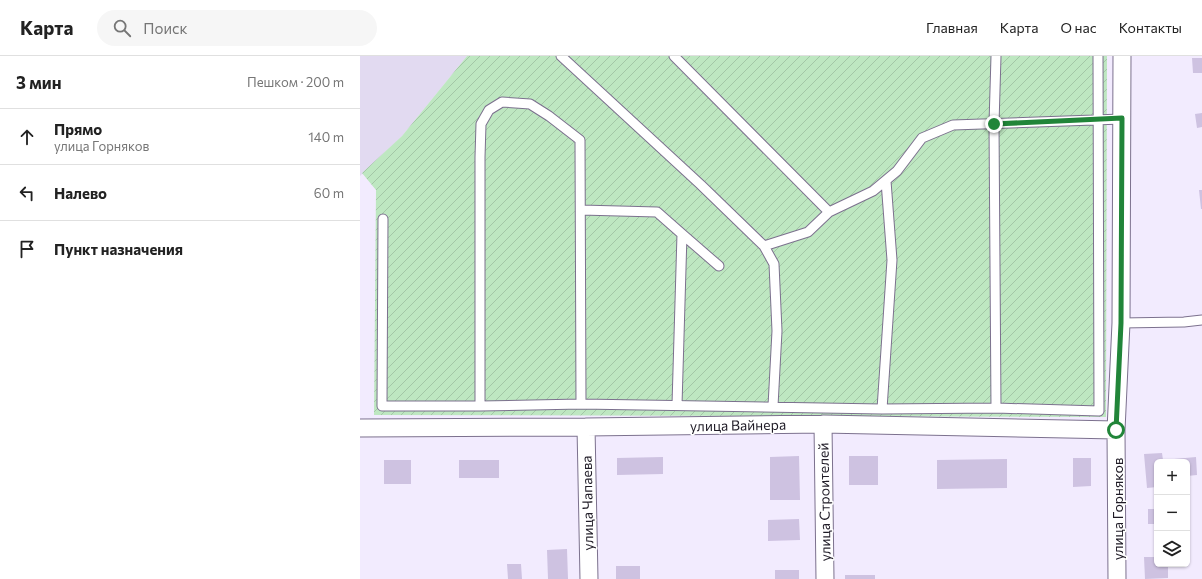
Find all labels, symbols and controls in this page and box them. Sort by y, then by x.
search box [97,10,377,46]
text: Карта [20,16,73,39]
icon: search [111,17,133,39]
text: Поиск [143,19,188,37]
text: Главная [926,19,978,36]
text: Карта [1000,19,1038,36]
text: О нас [1060,19,1097,36]
text: Контакты [1119,19,1182,36]
text: 3 мин [16,72,62,93]
text: Пешком · 200 m [247,74,344,90]
route end [985,115,1003,133]
text: Прямо [54,120,102,138]
icon: ahead [16,126,38,148]
text: 140 m [308,129,344,145]
text: улица Горняков [54,138,149,154]
icon: left [16,182,38,204]
text: Налево [54,184,107,202]
text: 60 m [314,185,344,201]
icon: arrive [16,238,38,260]
text: Пункт назначения [54,240,183,258]
street label: улица Вайнера [690,416,786,434]
route start [1107,421,1125,439]
street label: улица Строителей [814,442,834,562]
street label: улица Чапаева [578,455,596,551]
street label: улица Горняков [1109,458,1126,560]
map controls [1154,459,1190,567]
button: + [1154,459,1190,495]
button: − [1154,495,1190,531]
button: layers [1154,531,1190,567]

